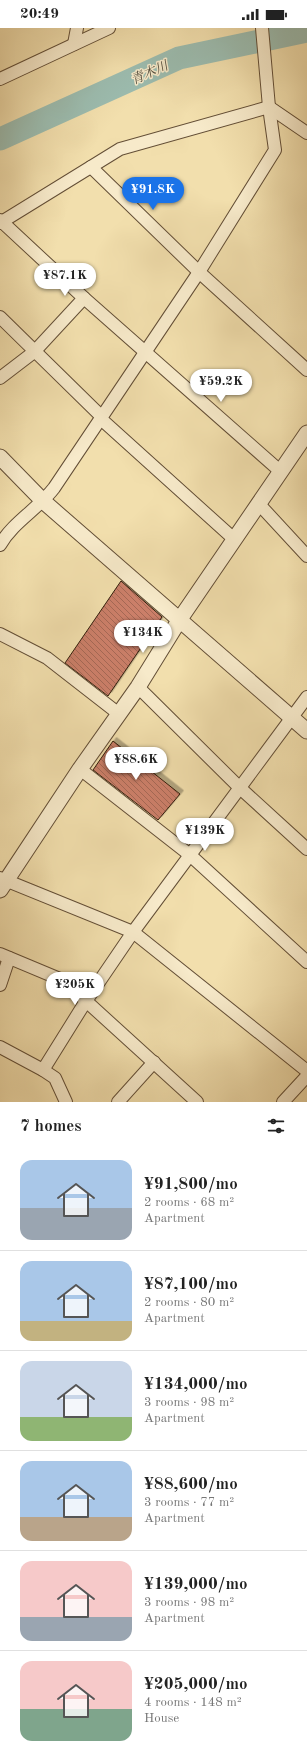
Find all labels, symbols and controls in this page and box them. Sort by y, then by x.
text: 20:49 [20,7,59,22]
water label: 青木川 [129,58,172,87]
pin: ¥91.8K [120,177,186,211]
text: ¥91.8K [131,183,175,196]
pin: ¥87.1K [32,263,98,297]
text: ¥87.1K [43,269,87,282]
pin: ¥59.2K [188,369,254,403]
text: ¥59.2K [199,375,243,388]
pin: ¥134K [115,620,171,654]
text: ¥134K [123,626,163,639]
pin: ¥88.6K [103,747,169,781]
text: ¥88.6K [114,753,158,766]
pin: ¥139K [177,818,233,852]
text: ¥139K [185,824,225,837]
pin: ¥205K [47,972,103,1006]
text: ¥205K [55,978,95,991]
icon: filters [265,1115,287,1137]
text: 7 homes [20,1118,82,1135]
icon: home [52,1176,100,1224]
text: ¥91,800/mo [144,1176,238,1193]
text: 2 rooms · 68 m² [144,1196,234,1209]
text: Apartment [144,1212,205,1225]
text: ¥87,100/mo [144,1276,238,1293]
icon: home [52,1277,100,1325]
text: 2 rooms · 80 m² [144,1296,234,1309]
text: Apartment [144,1312,205,1325]
text: ¥134,000/mo [144,1376,248,1393]
icon: home [52,1377,100,1425]
text: 3 rooms · 98 m² [144,1396,234,1409]
text: Apartment [144,1412,205,1425]
text: ¥88,600/mo [144,1476,238,1493]
icon: home [52,1477,100,1525]
text: 3 rooms · 77 m² [144,1496,234,1509]
text: Apartment [144,1512,205,1525]
text: ¥139,000/mo [144,1576,248,1593]
icon: home [52,1577,100,1625]
text: 3 rooms · 98 m² [144,1596,234,1609]
text: Apartment [144,1612,205,1625]
text: ¥205,000/mo [144,1676,248,1693]
icon: home [52,1677,100,1725]
text: 4 rooms · 148 m² [144,1696,242,1709]
text: House [144,1712,179,1725]

